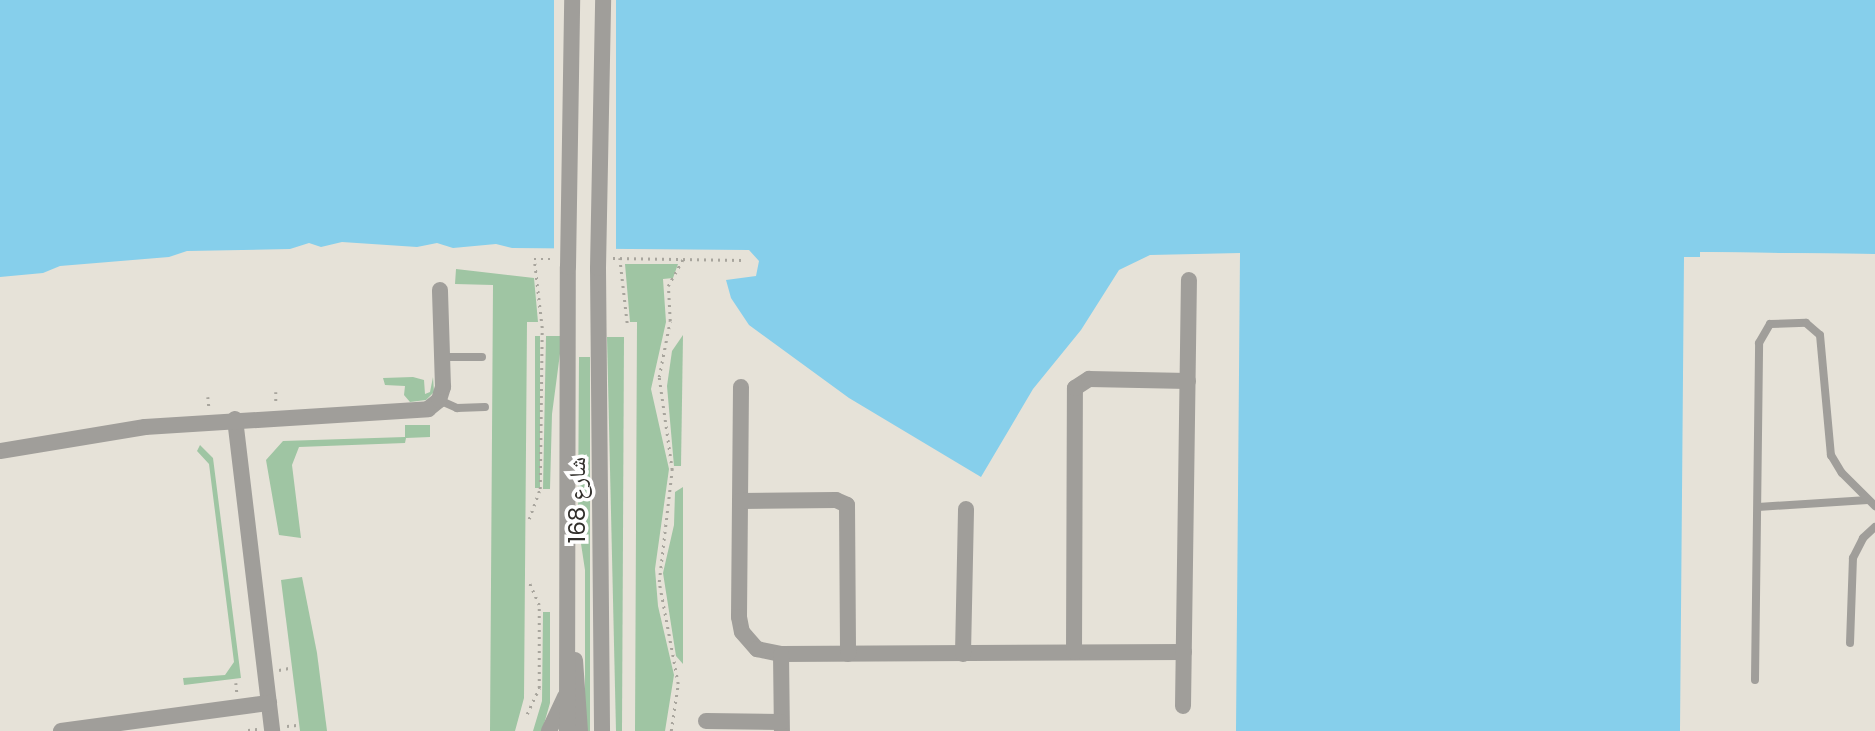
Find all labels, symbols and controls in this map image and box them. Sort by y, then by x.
street label: شارع 168 [563,457,591,543]

